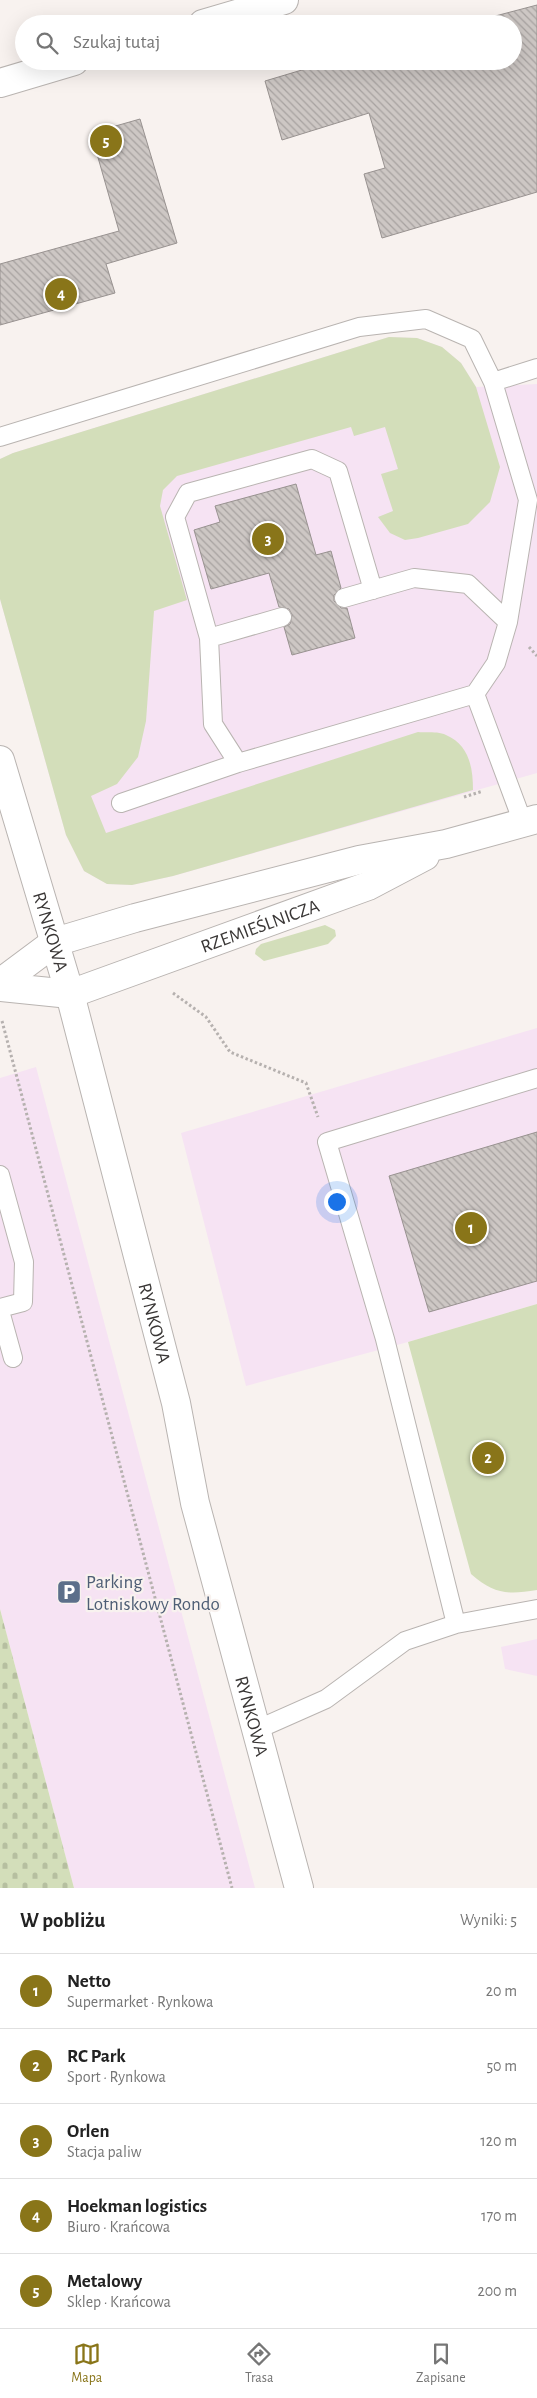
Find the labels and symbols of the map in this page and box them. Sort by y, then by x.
pin: 5 [90,122,122,160]
pin: 4 [45,275,77,313]
pin: 3 [252,520,284,558]
street label: RYNKOWA [29,890,71,974]
street label: RZEMIEŚLNICZA [198,897,322,957]
your location [324,1189,350,1215]
pin: 1 [455,1209,487,1247]
street label: RYNKOWA [134,1281,173,1366]
pin: 2 [472,1439,504,1477]
place label: Parking Lotniskowy Rondo [86,1573,220,1614]
parking icon: Parking Lotniskowy Rondo [56,1579,82,1605]
street label: RYNKOWA [231,1674,271,1758]

